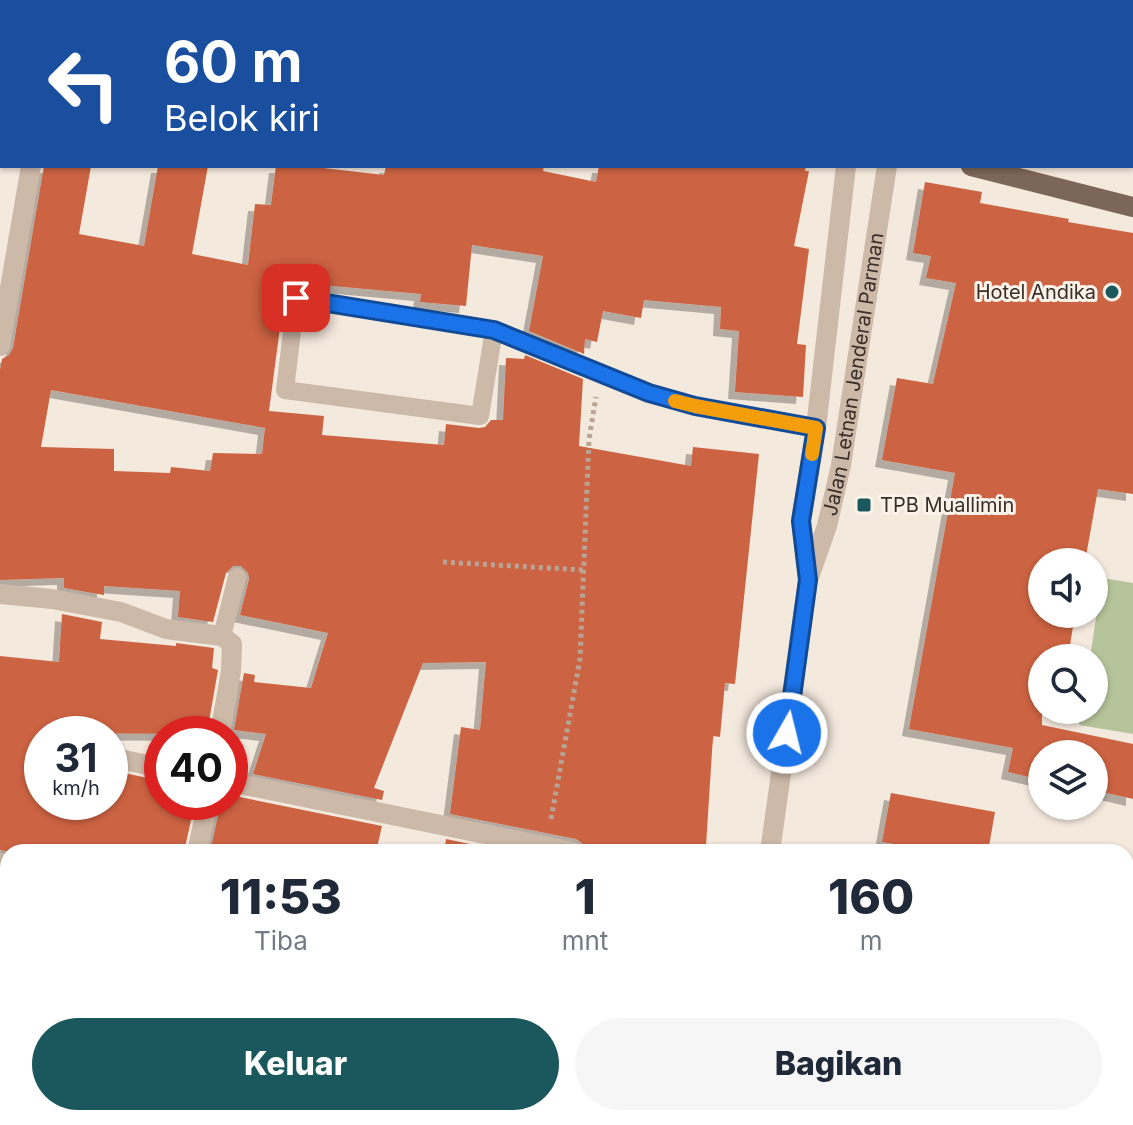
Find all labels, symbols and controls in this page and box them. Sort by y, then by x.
text: 60 m [164,28,303,96]
icon: left [32,32,136,136]
text: Belok kiri [164,96,320,140]
street label: Jalan Letnan Jenderal Parman [818,231,889,518]
pin [262,264,330,332]
icon: arrive [274,276,318,320]
place label: Hotel Andika [976,280,1096,304]
marker: Hotel Andika [1103,283,1121,301]
place label: TPB Muallimin [880,493,1014,517]
marker: TPB Muallimin [855,496,873,514]
map controls [1028,548,1108,820]
button: sound [1028,548,1108,628]
button: search [1028,644,1108,724]
position arrow [745,691,829,775]
speed limit sign: 40 [144,716,248,820]
text: 31 [54,733,98,782]
button: layers [1028,740,1108,820]
text: km/h [52,776,100,800]
text: 11:53 [220,867,342,926]
text: 1 [574,867,596,926]
text: 160 [828,867,914,926]
text: Tiba [254,925,308,956]
text: mnt [562,925,608,956]
text: m [860,925,883,956]
button: Keluar [32,1018,559,1110]
button: Bagikan [575,1018,1102,1110]

